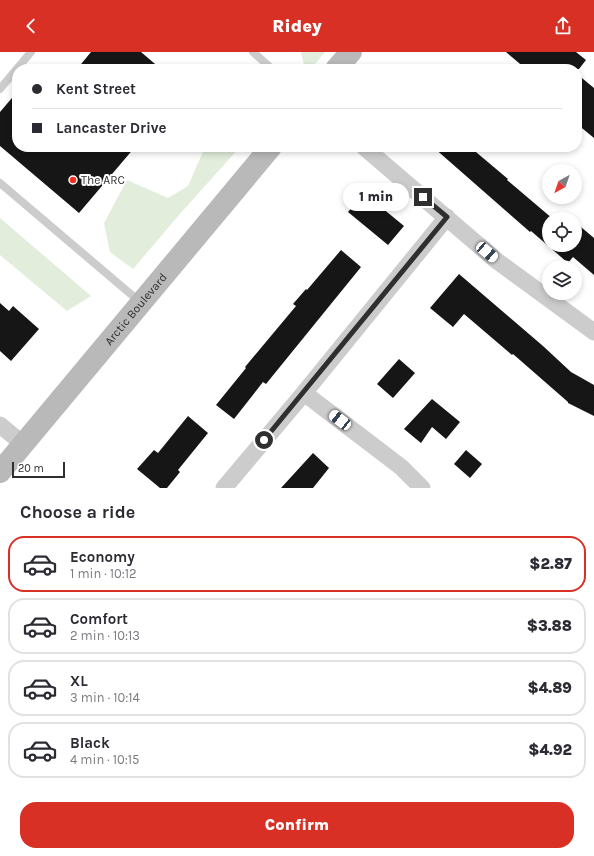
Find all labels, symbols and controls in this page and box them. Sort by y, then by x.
icon: back [20,15,42,37]
text: Ridey [272,15,322,37]
icon: share [552,15,574,37]
text: Kent Street [56,80,136,98]
text: Lancaster Drive [56,119,167,137]
north arrow [542,164,582,204]
map controls [542,164,582,300]
place label: The ARC [81,173,125,187]
marker: The ARC [68,175,78,185]
callout: 1 min [343,183,409,211]
route end [414,188,432,206]
text: 1 min [359,189,393,204]
button: locate [542,212,582,252]
car [474,240,500,264]
button: layers [542,260,582,300]
street label: Arctic Boulevard [102,270,170,348]
car [327,408,353,432]
route start [255,431,273,449]
scale bar [12,460,65,479]
text: 20 m [18,462,44,475]
text: Choose a ride [20,501,135,523]
icon: car [22,546,58,582]
text: Economy [70,548,135,566]
text: $2.87 [529,555,572,573]
text: 1 min · 10:12 [70,566,137,581]
icon: car [22,608,58,644]
text: Comfort [70,610,128,628]
text: $3.88 [527,617,572,635]
text: 2 min · 10:13 [70,628,140,643]
icon: car [22,670,58,706]
text: XL [70,672,88,690]
text: $4.89 [528,679,572,697]
text: 3 min · 10:14 [70,690,140,705]
icon: car [22,732,58,768]
text: Black [70,734,110,752]
text: $4.92 [528,741,572,759]
text: 4 min · 10:15 [70,752,139,767]
button: Confirm [20,802,574,848]

